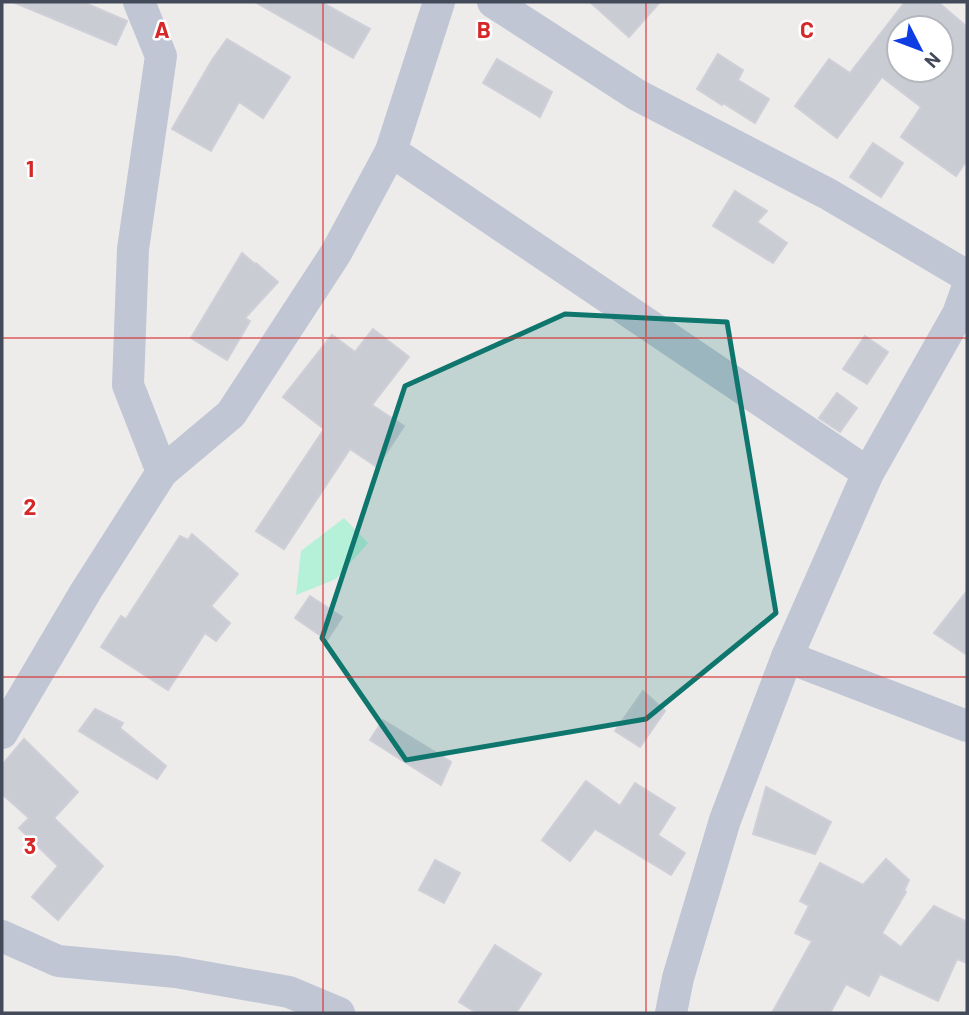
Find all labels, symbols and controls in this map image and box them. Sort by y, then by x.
north arrow [885,14,955,84]
text: A [154,15,170,43]
text: B [477,15,491,43]
text: C [800,15,814,43]
text: N [920,48,946,73]
text: 1 [26,154,34,182]
text: 2 [24,492,36,520]
text: 3 [24,831,36,859]

